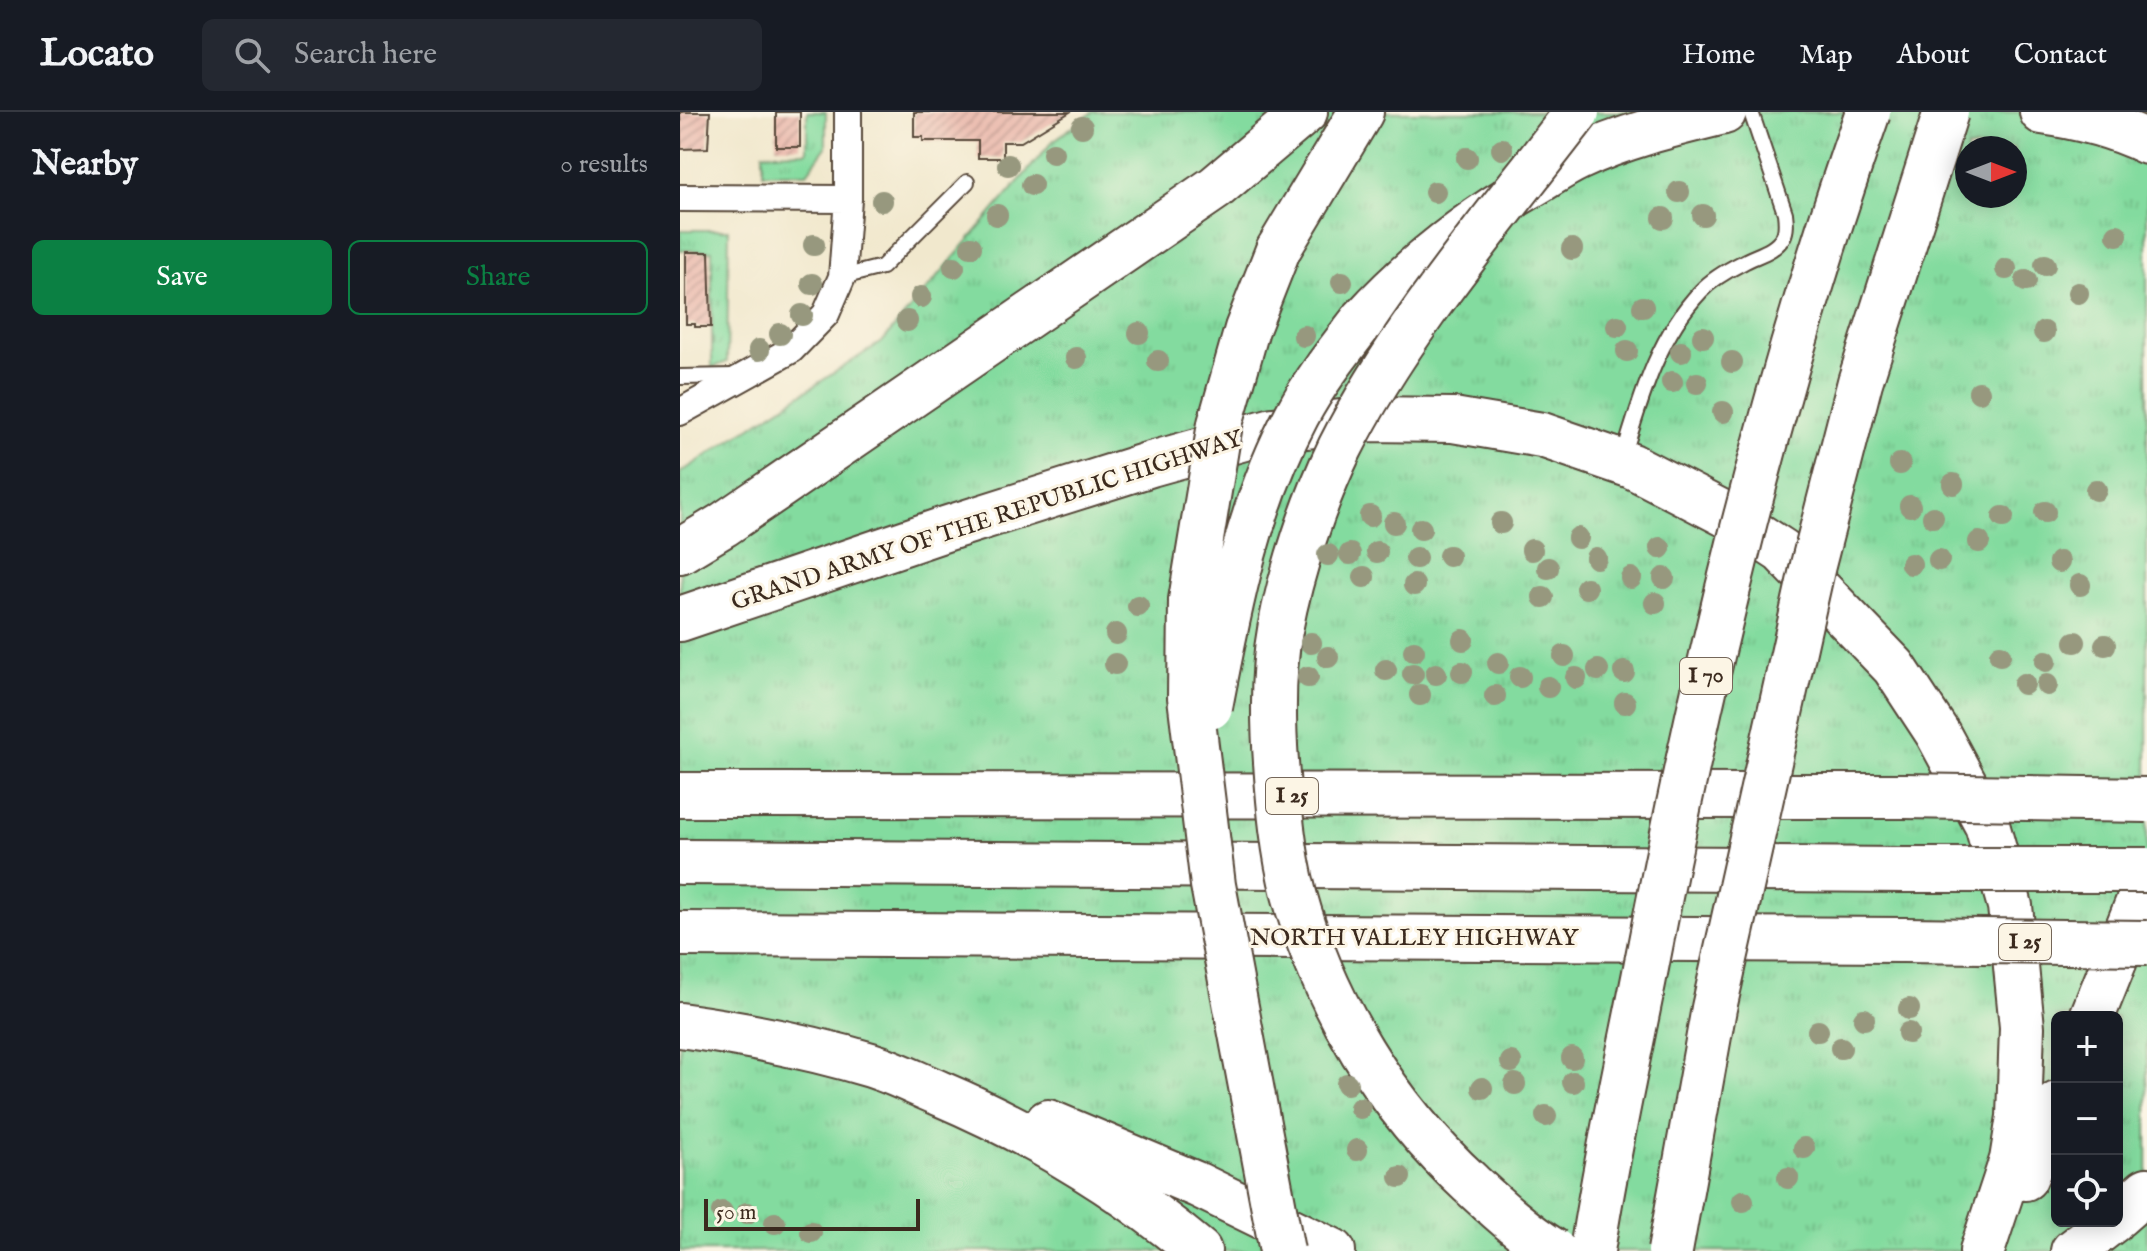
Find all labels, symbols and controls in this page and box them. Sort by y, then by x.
search box [202,19,762,91]
text: Locato [40,31,154,79]
icon: search [230,33,274,77]
text: Search here [294,36,437,74]
text: Home [1682,38,1755,73]
text: Map [1799,38,1853,73]
text: About [1897,38,1970,73]
text: Contact [2014,38,2107,73]
north arrow [1955,136,2027,208]
text: Nearby [32,143,138,186]
text: 0 results [560,148,648,181]
button: Save [32,240,332,315]
button: Share [348,240,648,315]
street label: GRAND ARMY OF THE REPUBLIC HIGHWAY [727,423,1248,619]
road number: I 70 [1680,658,1732,694]
road number: I 25 [1266,778,1318,814]
street label: NORTH VALLEY HIGHWAY [1250,923,1580,954]
road number: I 25 [1999,924,2051,960]
map controls [2051,1011,2123,1227]
button: + [2051,1011,2123,1083]
button: − [2051,1083,2123,1155]
button: locate [2051,1155,2123,1227]
scale bar [704,1195,920,1231]
text: 50 m [716,1199,757,1227]

